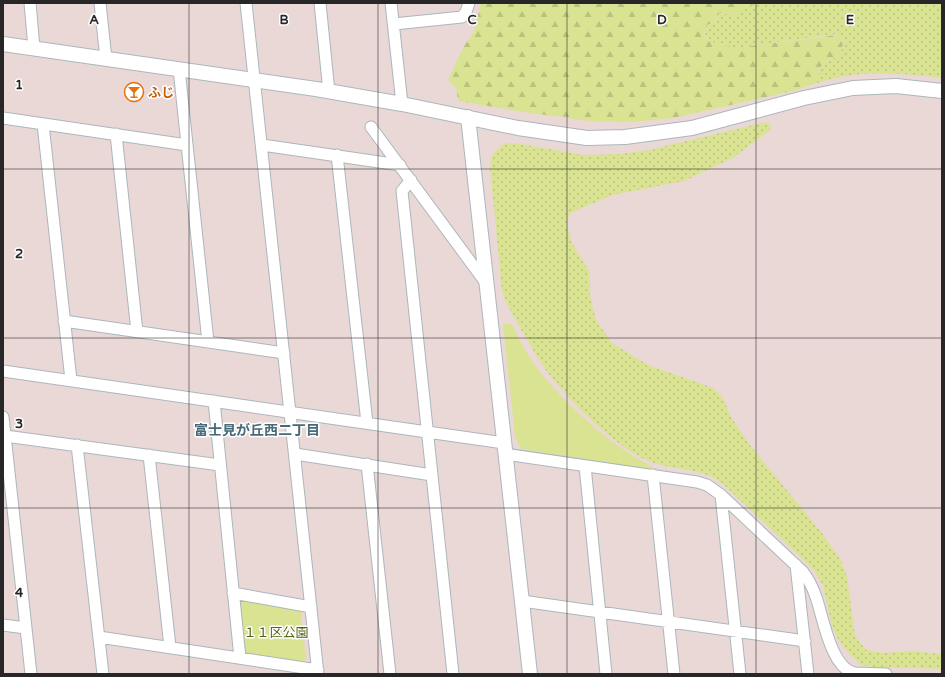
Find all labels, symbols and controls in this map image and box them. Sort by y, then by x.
text: A [89,12,99,28]
text: B [279,12,289,28]
text: C [467,12,477,28]
text: D [657,12,667,28]
text: E [846,12,854,28]
text: 1 [15,77,23,93]
bar icon: ふじ [123,81,145,103]
place label: ふじ [148,85,174,101]
text: 2 [15,246,23,262]
text: 3 [15,416,23,432]
district label: 富士見が丘西二丁目 [194,422,320,439]
text: 4 [15,585,24,601]
park label: １１区公園 [243,625,309,641]

